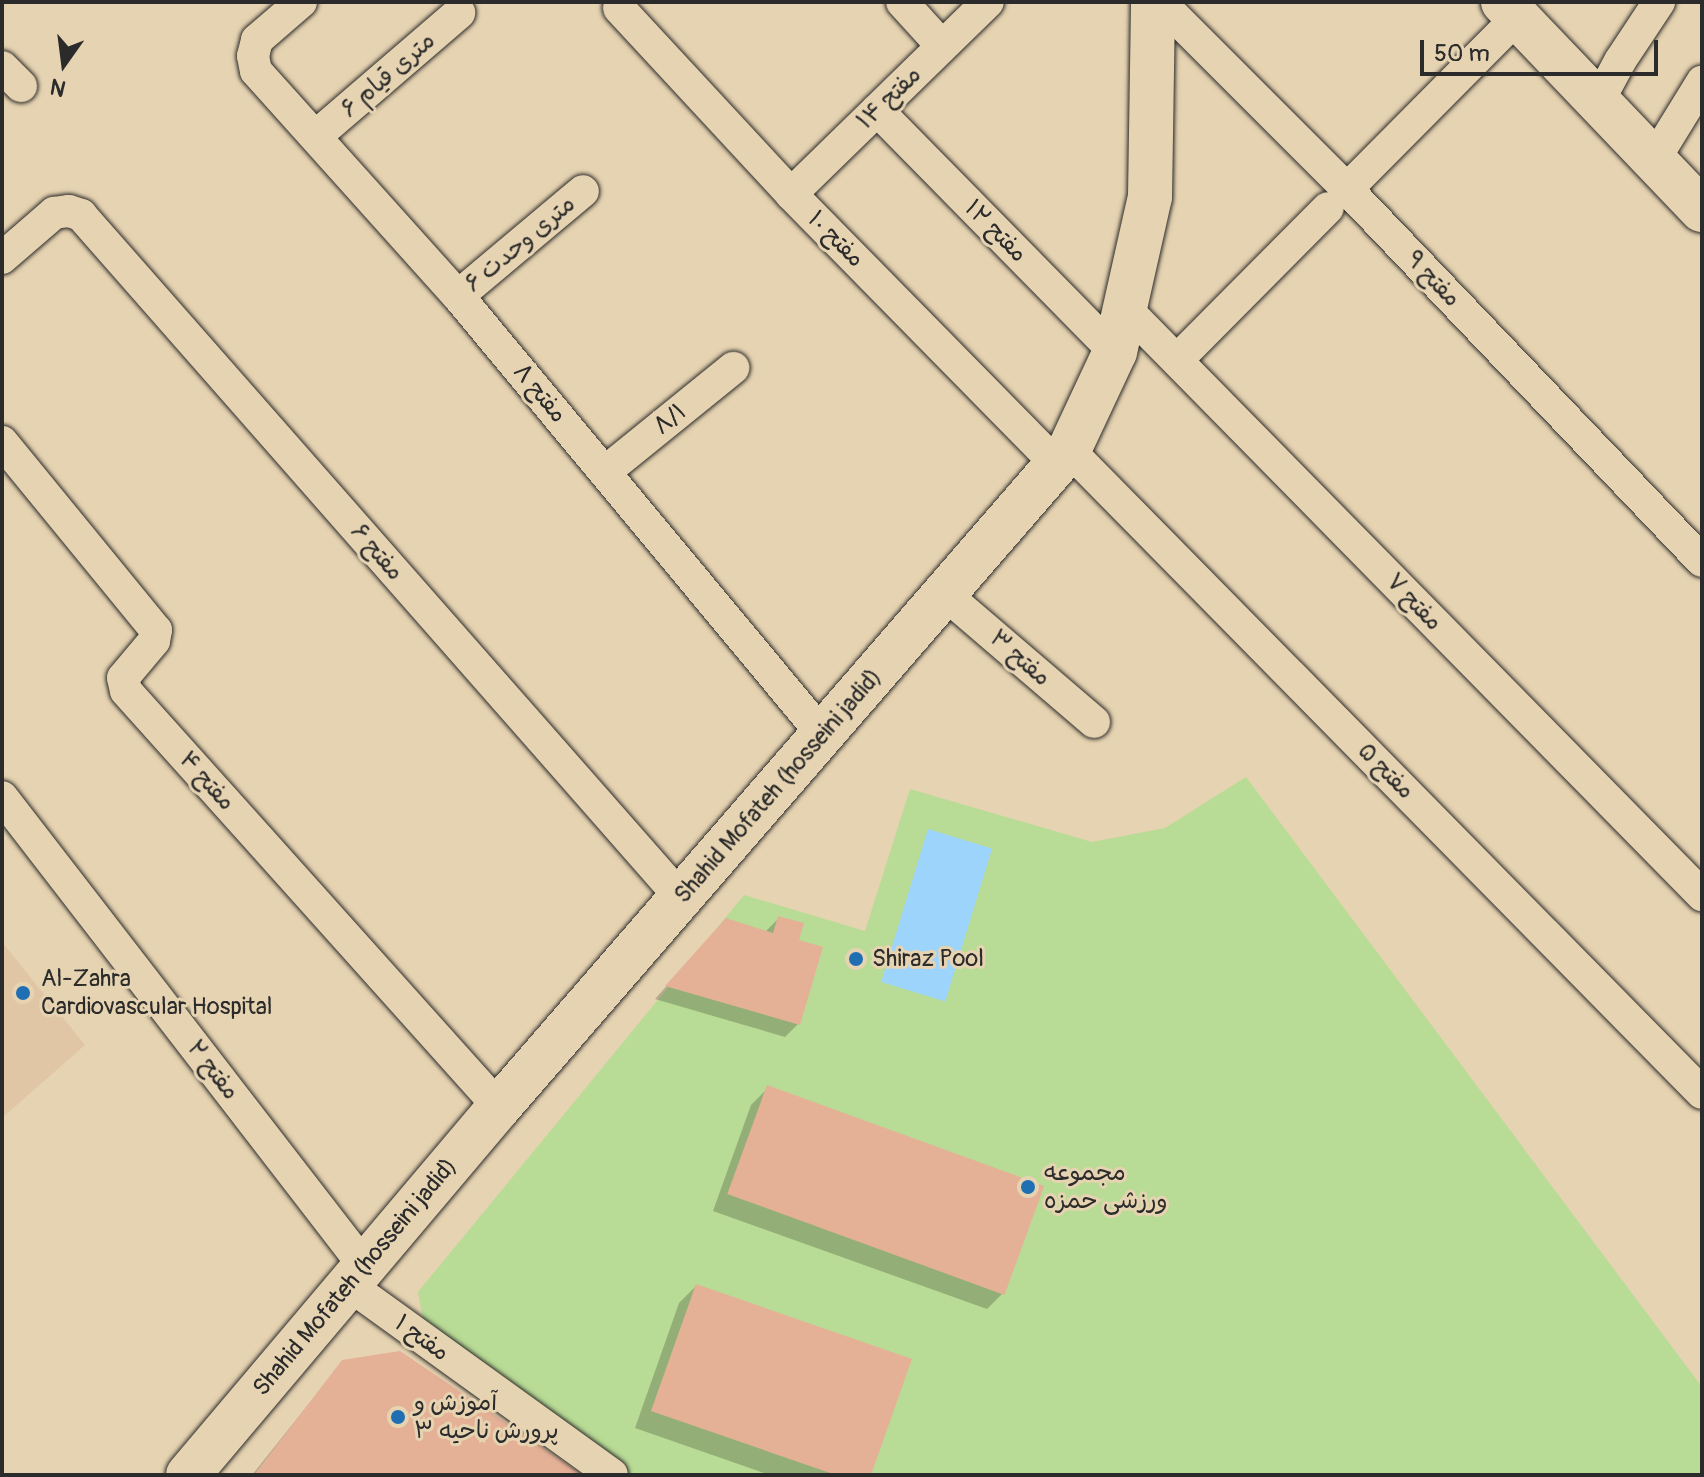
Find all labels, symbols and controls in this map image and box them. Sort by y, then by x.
north arrow [24,24,104,104]
scale bar [1424,24,1662,74]
street label: ۶ متری قیام [335,26,441,124]
text: 50 m [1434,39,1490,68]
street label: مفتح ۱۴ [851,60,927,136]
text: N [48,72,69,103]
street label: ۶ متری وحدت [459,190,581,298]
street label: مفتح ۱۲ [959,194,1033,268]
street label: مفتح ۱۰ [802,205,870,273]
street label: مفتح ۹ [1399,245,1467,313]
street label: مفتح ۸ [507,358,573,428]
street label: ۸/۱ [648,397,692,441]
street label: مفتح ۶ [344,518,410,586]
street label: مفتح ۷ [1380,567,1448,637]
street label: مفتح ۳ [984,624,1056,692]
street label: Shahid Mofateh (hosseini jadid) [668,663,888,909]
street label: مفتح ۵ [1352,737,1420,805]
street label: مفتح ۴ [173,745,241,817]
place label: Shiraz Pool [872,945,984,973]
marker: Shiraz Pool [847,950,865,968]
place label: Al-Zahra Cardiovascular Hospital [41,965,273,1021]
marker: Al-Zahra Cardiovascular Hospital [12,982,34,1004]
street label: مفتح ۲ [181,1034,245,1106]
street label: Shahid Mofateh (hosseini jadid) [247,1152,463,1402]
place label: مجموعه ورزشی حمزه [1044,1159,1168,1215]
marker: مجموعه ورزشی حمزه [1019,1178,1037,1196]
street label: مفتح ۱ [389,1309,455,1367]
place label: آموزش و پرورش ناحیه ۳ [414,1389,559,1445]
marker: آموزش و پرورش ناحیه ۳ [389,1408,407,1426]

